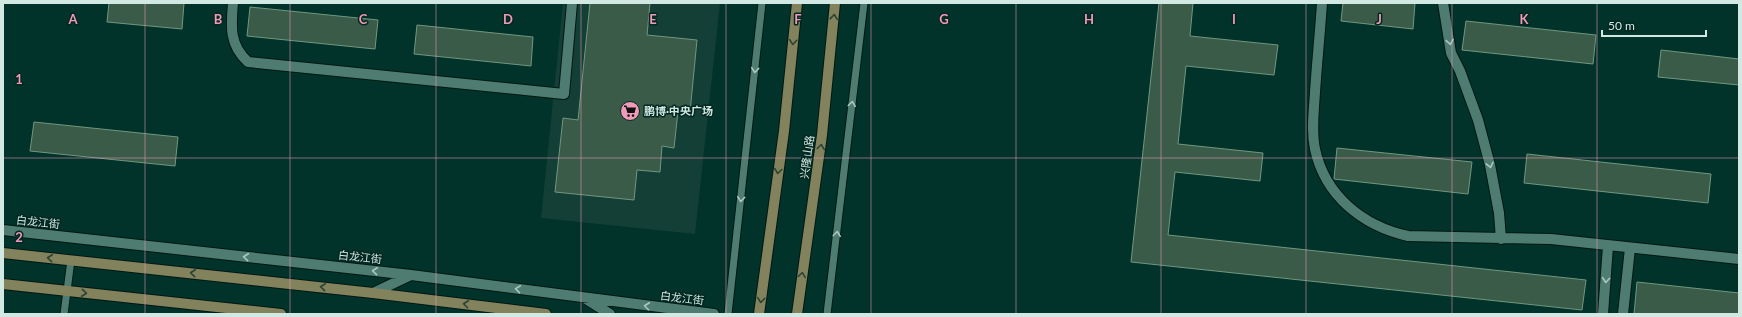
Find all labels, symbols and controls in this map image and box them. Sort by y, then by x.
text: A [67,11,78,27]
text: B [214,11,223,27]
text: C [359,11,368,27]
text: D [503,11,513,27]
text: E [649,11,657,27]
text: F [794,11,802,27]
text: G [939,11,949,27]
text: H [1084,11,1094,27]
text: I [1232,11,1236,27]
text: J [1376,11,1382,27]
text: K [1520,11,1530,27]
scale bar [1602,12,1706,38]
one-way arrow [829,14,838,20]
text: 50 m [1608,18,1635,33]
one-way arrow [1445,38,1453,45]
one-way arrow [789,39,798,45]
one-way arrow [750,67,759,73]
text: 1 [15,71,23,87]
supermarket icon: 鹏博·中央广场 [619,100,641,122]
one-way arrow [847,101,856,108]
place label: 鹏博·中央广场 [644,104,713,117]
street label: 兴隆山路 [797,134,816,180]
one-way arrow [816,144,825,150]
one-way arrow [1486,161,1494,168]
one-way arrow [774,168,783,174]
one-way arrow [736,196,745,202]
street label: 白龙江街 [15,213,61,230]
text: 2 [15,229,23,245]
one-way arrow [832,231,841,237]
street label: 白龙江街 [337,248,383,265]
one-way arrow [47,253,53,262]
one-way arrow [243,253,249,262]
one-way arrow [372,267,379,276]
one-way arrow [190,269,196,278]
one-way arrow [798,272,807,278]
one-way arrow [1601,277,1610,283]
one-way arrow [319,283,326,292]
one-way arrow [515,285,521,294]
one-way arrow [80,288,87,297]
street label: 白龙江街 [659,288,705,307]
one-way arrow [757,297,766,303]
one-way arrow [462,300,469,309]
one-way arrow [644,302,650,311]

